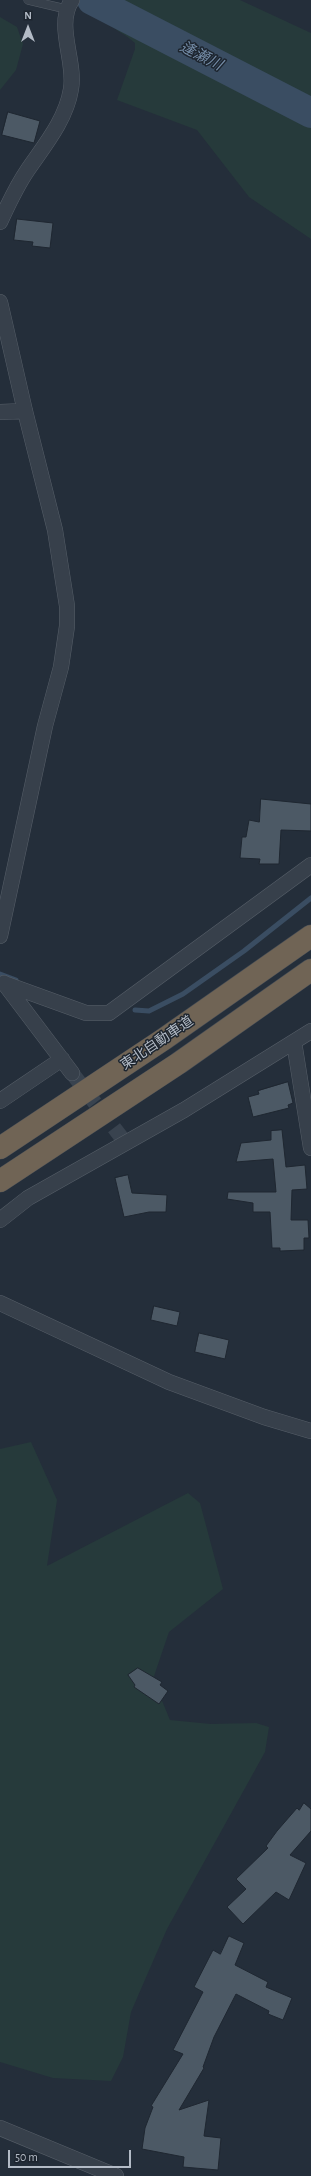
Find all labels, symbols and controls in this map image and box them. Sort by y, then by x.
north arrow [8,8,48,48]
text: N [24,10,32,21]
water label: 逢瀬川 [177,38,225,74]
street label: 東北自動車道 [117,1013,197,1073]
scale bar [10,2142,133,2168]
text: 50 m [15,2151,38,2163]

